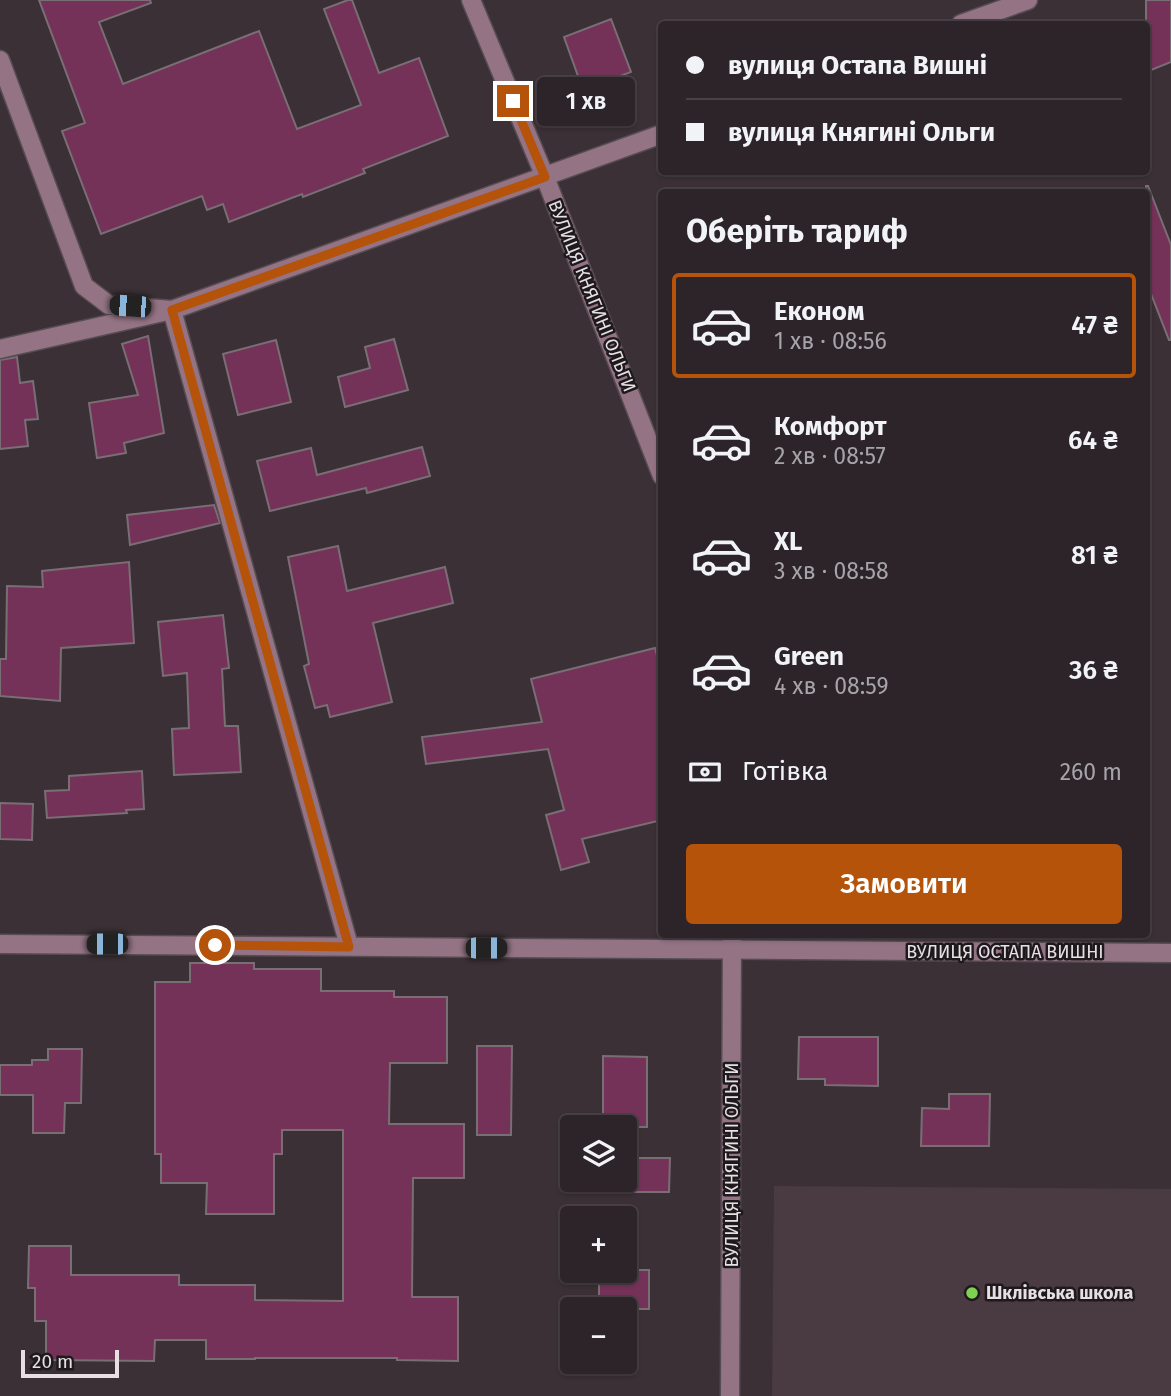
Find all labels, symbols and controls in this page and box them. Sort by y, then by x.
text: вулиця Остапа Вишні [728,50,987,81]
callout: 1 хв [538,76,636,126]
route end [497,85,529,117]
text: 1 хв [566,87,606,115]
text: вулиця Княгині Ольги [728,117,995,148]
street label: ВУЛИЦЯ КНЯГИНІ ОЛЬГИ [543,197,641,395]
text: Оберіть тариф [686,212,908,250]
car [109,294,152,318]
icon: car [690,294,753,357]
text: Економ [774,296,864,327]
text: 47 ₴ [1071,310,1118,341]
text: 1 хв · 08:56 [774,327,887,355]
icon: car [690,409,753,472]
text: Комфорт [774,411,887,442]
text: 64 ₴ [1068,425,1118,456]
text: 2 хв · 08:57 [774,442,886,470]
icon: car [690,524,753,587]
text: XL [774,526,802,557]
text: 81 ₴ [1071,540,1118,571]
text: 3 хв · 08:58 [774,557,889,585]
icon: car [690,639,753,702]
text: Green [774,641,844,672]
text: 36 ₴ [1069,655,1118,686]
text: 4 хв · 08:59 [774,672,889,700]
icon: cash [686,753,724,791]
text: Готівка [742,756,828,787]
text: 260 m [1060,758,1122,786]
button: Замовити [686,844,1122,924]
route start [199,929,231,961]
car [87,934,129,955]
car [466,938,508,959]
street label: ВУЛИЦЯ ОСТАПА ВИШНІ [906,941,1104,963]
street label: ВУЛИЦЯ КНЯГИНІ ОЛЬГИ [721,1063,743,1267]
map controls [560,1115,637,1374]
button: layers [560,1115,637,1192]
button: + [560,1206,637,1283]
place label: Шклівська школа [986,1282,1133,1304]
marker: Шклівська школа [964,1285,980,1301]
button: − [560,1297,637,1374]
scale bar [21,1347,119,1379]
text: 20 m [32,1350,73,1373]

